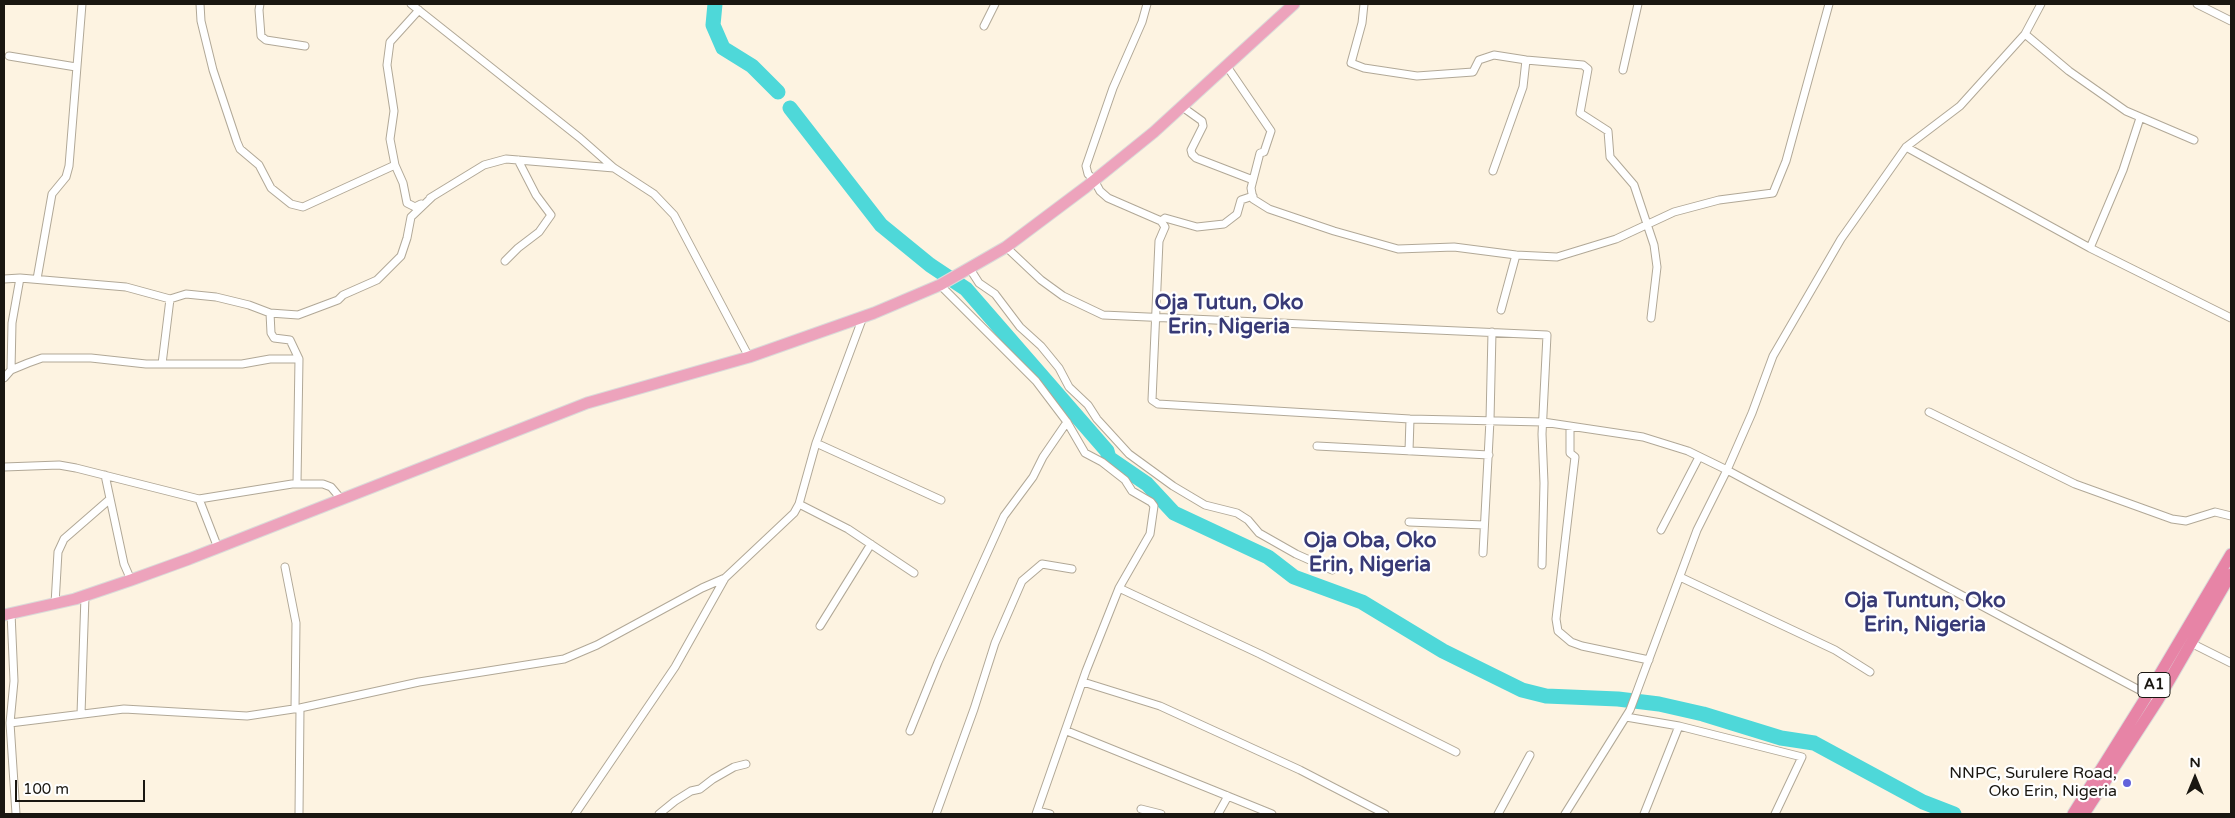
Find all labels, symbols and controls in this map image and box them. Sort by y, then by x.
district label: Oja Tutun, Oko Erin, Nigeria [1154,290,1304,340]
district label: Oja Oba, Oko Erin, Nigeria [1303,528,1437,578]
district label: Oja Tuntun, Oko Erin, Nigeria [1844,588,2006,638]
road number: A1 [2138,672,2170,698]
north arrow [2170,753,2220,803]
text: N [2189,754,2201,771]
place label: NNPC, Surulere Road, Oko Erin, Nigeria [1949,764,2117,802]
scale bar [18,770,148,802]
marker: NNPC, Surulere Road, Oko Erin, Nigeria [2121,777,2133,789]
text: 100 m [23,780,69,798]

